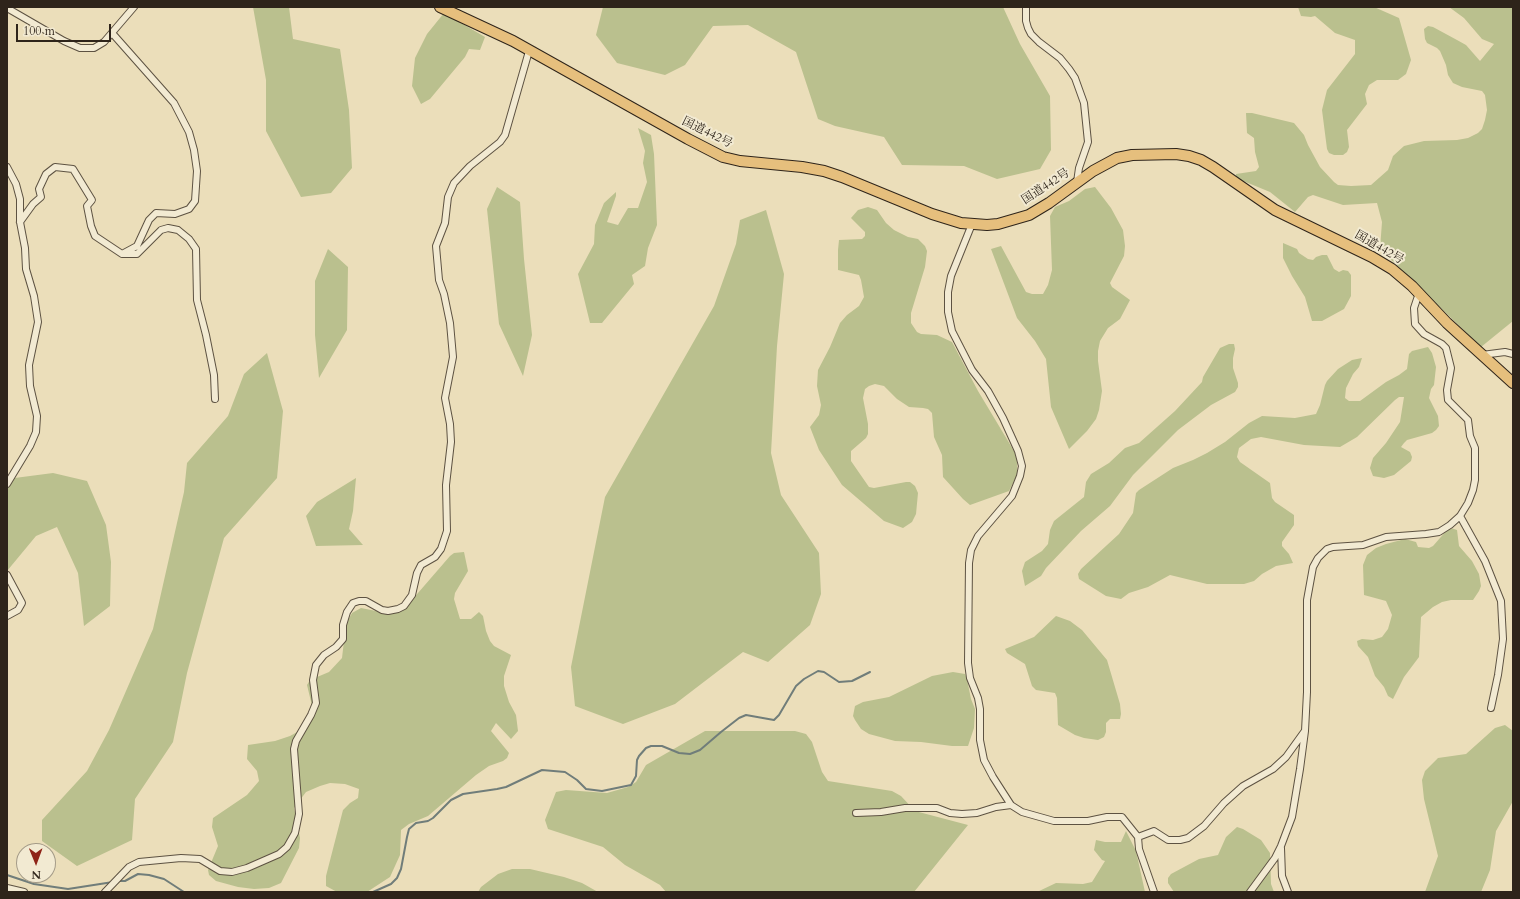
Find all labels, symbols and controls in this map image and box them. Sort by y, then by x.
scale bar [18,16,113,42]
text: 100 m [23,23,55,39]
street label: 国道442号 [679,115,735,151]
street label: 国道442号 [1019,166,1073,208]
street label: 国道442号 [1352,228,1406,268]
north arrow [16,843,56,883]
text: N [31,867,41,882]

